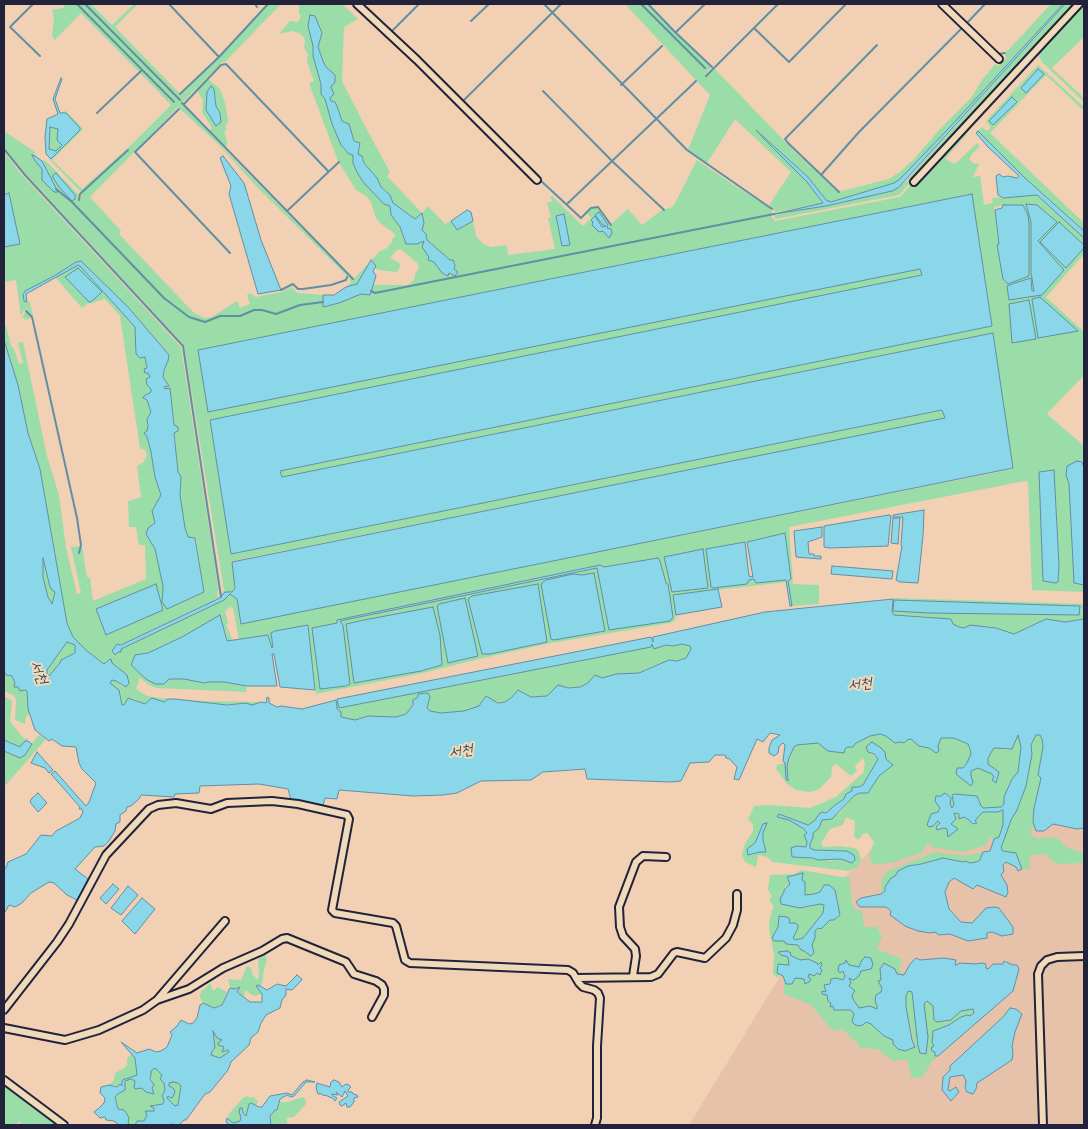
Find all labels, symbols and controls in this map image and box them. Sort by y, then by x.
water label: 서천 [24,658,50,688]
water label: 서천 [847,676,873,696]
water label: 서천 [448,742,474,764]

